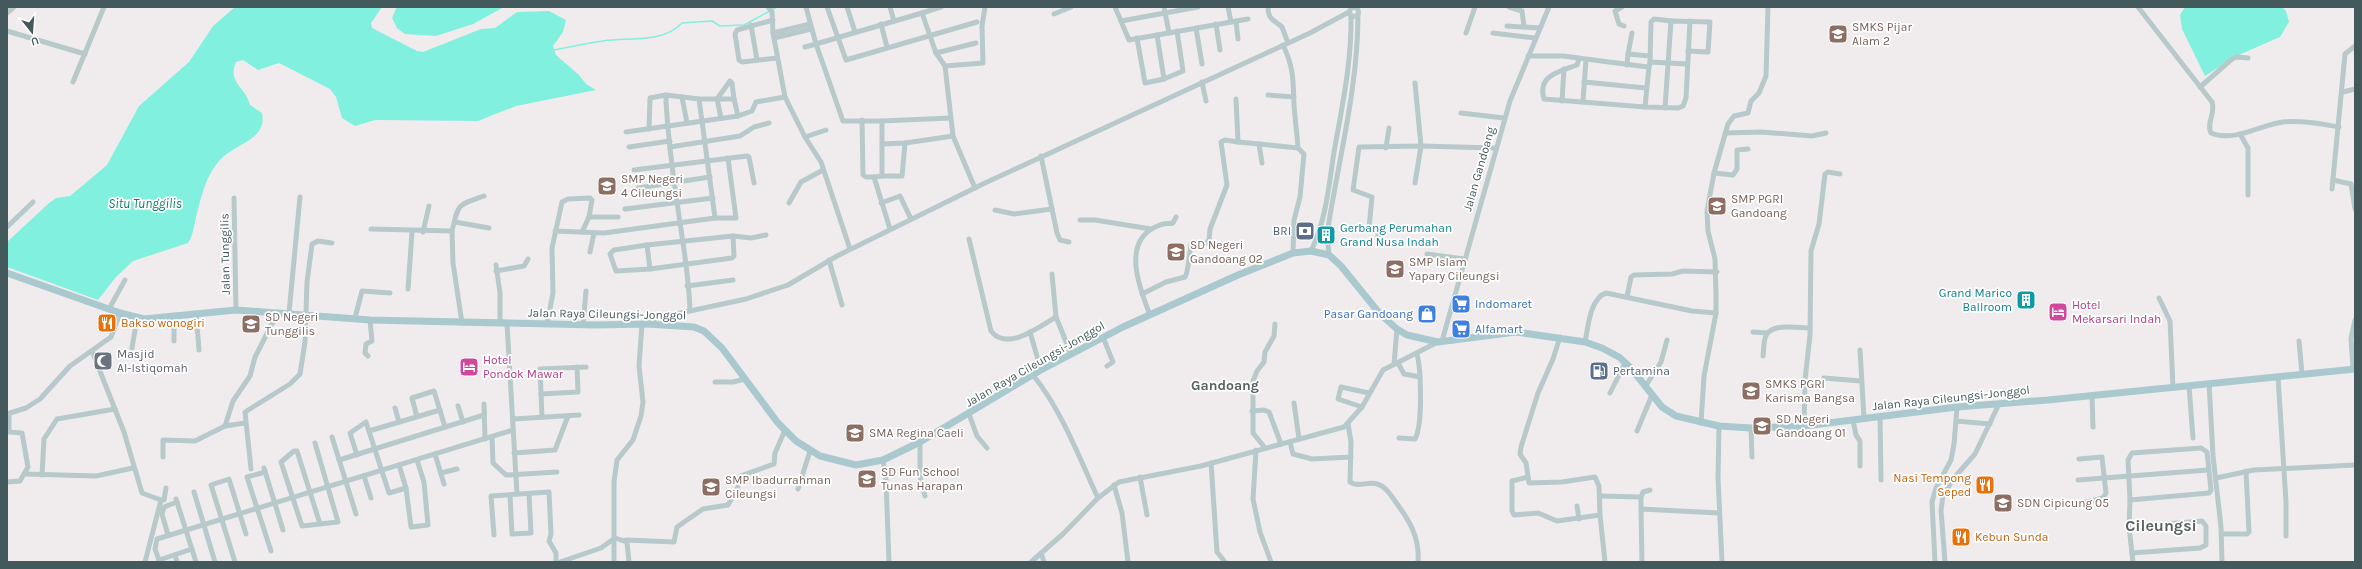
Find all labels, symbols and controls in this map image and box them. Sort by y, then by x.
north arrow [12,12,52,52]
place label: SMKS Pijar Alam 2 [1852,20,1912,48]
school or university icon: SMKS Pijar Alam 2 [1827,23,1849,45]
text: U [29,34,40,48]
street label: Jalan Gandoang [1460,125,1498,213]
place label: SMP Negeri 4 Cileungsi [621,172,683,200]
school or university icon: SMP Negeri 4 Cileungsi [596,175,618,197]
place label: SMP PGRI Gandoang [1731,192,1787,220]
school or university icon: SMP PGRI Gandoang [1706,195,1728,217]
water label: Situ Tunggilis [108,196,182,211]
street label: Jalan Tunggilis [217,213,233,295]
bank icon: BRI [1294,220,1316,242]
place label: Gerbang Perumahan Grand Nusa Indah [1340,221,1452,249]
place label: BRI [1273,224,1291,238]
building icon: Gerbang Perumahan Grand Nusa Indah [1315,224,1337,246]
place label: SD Negeri Gandoang 02 [1190,238,1263,266]
school or university icon: SD Negeri Gandoang 02 [1165,241,1187,263]
place label: SMP Islam Yapary Cileungsi [1409,255,1499,283]
school or university icon: SMP Islam Yapary Cileungsi [1384,258,1406,280]
place label: Grand Marico Ballroom [1939,286,2012,314]
building icon: Grand Marico Ballroom [2015,289,2037,311]
supermarket icon: Indomaret [1450,293,1472,315]
place label: Indomaret [1475,297,1533,311]
place label: Hotel Mekarsari Indah [2072,298,2161,326]
hotel icon: Hotel Mekarsari Indah [2047,301,2069,323]
shop icon: Pasar Gandoang [1416,303,1438,325]
street label: Jalan Raya Cileungsi-Jonggol [528,306,686,322]
place label: Pasar Gandoang [1324,307,1413,321]
place label: SD Negeri Tunggilis [265,310,318,338]
restaurant icon: Bakso wonogiri [96,312,118,334]
school or university icon: SD Negeri Tunggilis [240,313,262,335]
place label: Bakso wonogiri [121,316,205,330]
street label: Jalan Raya Cileungsi-Jonggol [963,318,1107,410]
supermarket icon: Alfamart [1450,318,1472,340]
place label: Alfamart [1475,322,1523,336]
place label: Masjid Al-Istiqomah [117,347,188,375]
mosque icon: Masjid Al-Istiqomah [92,350,114,372]
place label: Hotel Pondok Mawar [483,353,564,381]
hotel icon: Hotel Pondok Mawar [458,356,480,378]
fuel station icon: Pertamina [1588,360,1610,382]
place label: Pertamina [1613,364,1670,378]
district label: Gandoang [1191,377,1259,394]
place label: SMKS PGRI Karisma Bangsa [1765,377,1855,405]
school or university icon: SMKS PGRI Karisma Bangsa [1740,380,1762,402]
street label: Jalan Raya Cileungsi-Jonggol [1871,383,2031,413]
place label: SD Negeri Gandoang 01 [1776,412,1846,440]
school or university icon: SD Negeri Gandoang 01 [1751,415,1773,437]
school or university icon: SMA Regina Caeli [844,422,866,444]
place label: SMA Regina Caeli [869,426,964,440]
place label: SD Fun School Tunas Harapan [881,465,963,493]
school or university icon: SD Fun School Tunas Harapan [856,468,878,490]
place label: Nasi Tempong Seped [1893,471,1971,499]
place label: SMP Ibadurrahman Cileungsi [725,473,831,501]
restaurant icon: Nasi Tempong Seped [1974,474,1996,496]
school or university icon: SMP Ibadurrahman Cileungsi [700,476,722,498]
school or university icon: SDN Cipicung 05 [1992,492,2014,514]
place label: SDN Cipicung 05 [2017,496,2109,510]
district label: Cileungsi [2125,516,2197,535]
restaurant icon: Kebun Sunda [1950,526,1972,548]
place label: Kebun Sunda [1975,530,2048,544]

